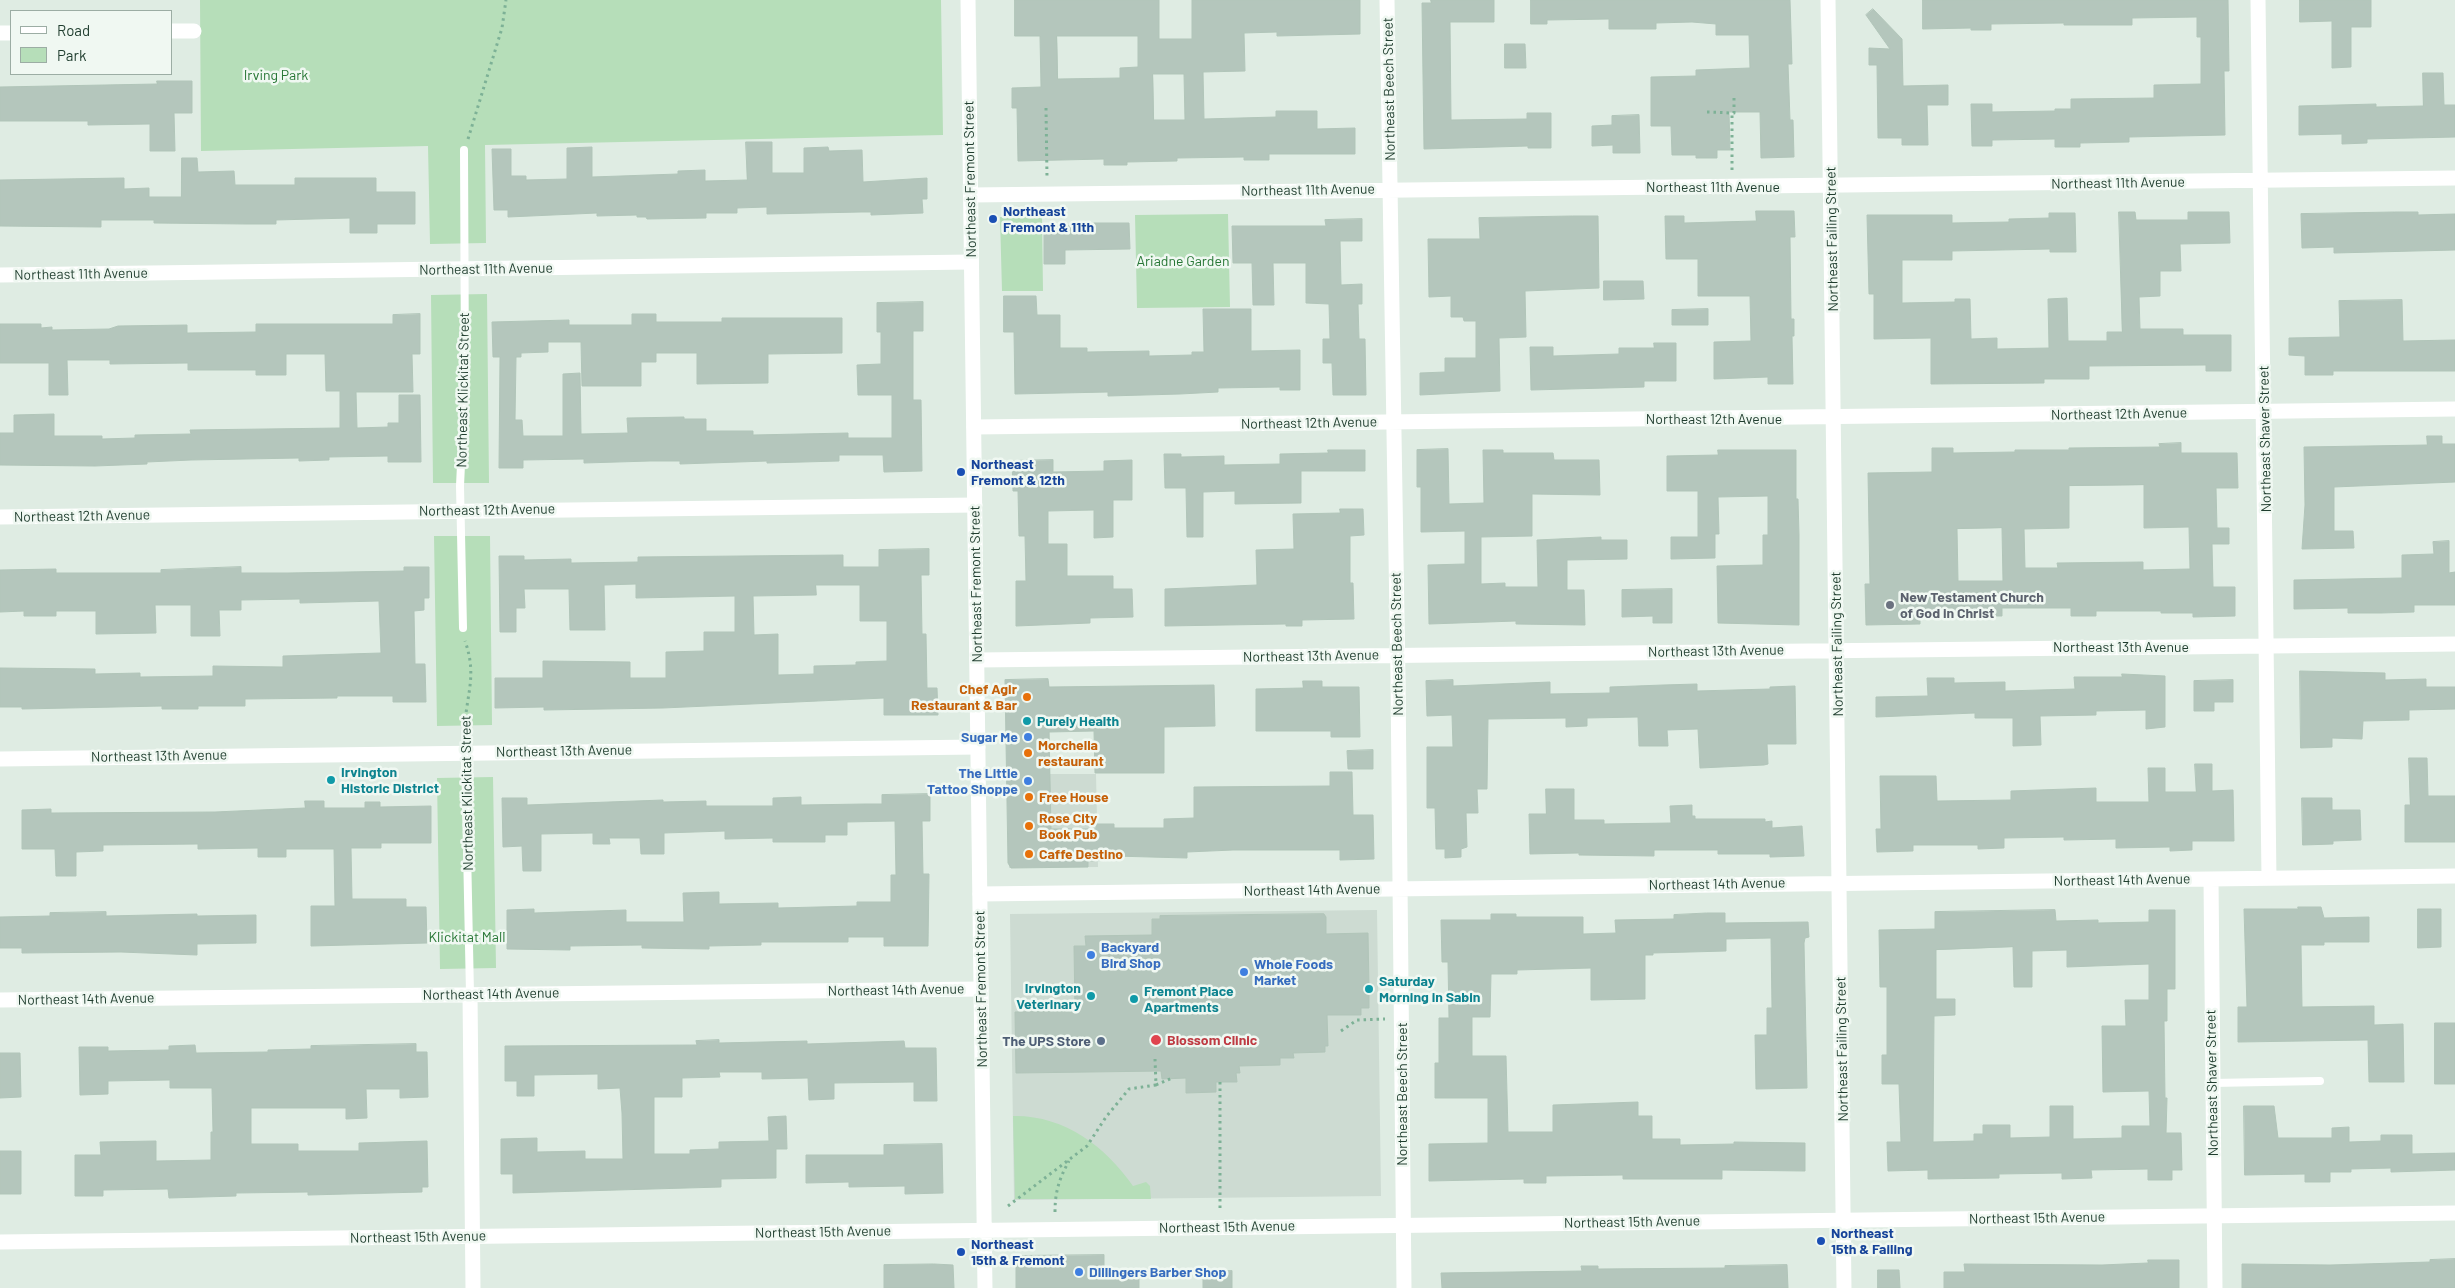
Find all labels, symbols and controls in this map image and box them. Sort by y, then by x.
legend [10,10,172,75]
street label: Northeast Beech Street [1379,17,1399,161]
text: Road [57,21,90,39]
text: Park [57,46,86,64]
park label: Irving Park [244,67,308,83]
street label: Northeast Fremont Street [960,100,980,258]
street label: Northeast Failing Street [1822,166,1842,312]
street label: Northeast 11th Avenue [2051,173,2185,193]
street label: Northeast 11th Avenue [1646,179,1780,195]
street label: Northeast 11th Avenue [1241,180,1375,200]
place label: Northeast Fremont & 11th [1003,203,1094,236]
marker: Northeast Fremont & 11th [987,213,999,225]
park label: Ariadne Garden [1137,253,1229,269]
street label: Northeast 11th Avenue [419,259,553,279]
street label: Northeast 11th Avenue [14,264,148,284]
street label: Northeast Klickitat Street [453,312,473,468]
street label: Northeast Shaver Street [2255,365,2275,513]
street label: Northeast 12th Avenue [2051,404,2187,424]
street label: Northeast 12th Avenue [1646,411,1782,427]
street label: Northeast 12th Avenue [1241,413,1377,433]
place label: Northeast Fremont & 12th [971,456,1065,488]
marker: Northeast Fremont & 12th [955,466,967,478]
street label: Northeast 12th Avenue [419,500,555,520]
street label: Northeast Fremont Street [966,505,986,663]
street label: Northeast 12th Avenue [14,506,150,526]
street label: Northeast Failing Street [1827,571,1847,717]
street label: Northeast Beech Street [1387,572,1407,716]
place label: New Testament Church of God in Christ [1900,589,2044,622]
marker: New Testament Church of God in Christ [1884,599,1896,611]
street label: Northeast 13th Avenue [2053,639,2189,655]
street label: Northeast 13th Avenue [1648,641,1784,661]
street label: Northeast 13th Avenue [1243,646,1379,666]
place label: Chef Agir Restaurant & Bar [911,681,1017,714]
marker: Chef Agir Restaurant & Bar [1021,691,1033,703]
place label: Purely Health [1037,713,1119,729]
street label: Northeast Klickitat Street [457,715,477,871]
marker: Purely Health [1021,715,1033,727]
place label: Sugar Me [961,729,1018,745]
marker: Sugar Me [1022,731,1034,743]
place label: Morchella restaurant [1038,737,1104,770]
street label: Northeast 13th Avenue [496,741,632,761]
street label: Northeast 13th Avenue [91,746,227,766]
marker: Morchella restaurant [1022,747,1034,759]
place label: Irvington Historic District [341,764,439,796]
place label: The Little Tattoo Shoppe [927,765,1018,798]
marker: Irvington Historic District [325,774,337,786]
marker: The Little Tattoo Shoppe [1022,775,1034,787]
place label: Free House [1039,789,1109,805]
marker: Free House [1023,791,1035,803]
place label: Rose City Book Pub [1039,810,1097,842]
marker: Rose City Book Pub [1023,820,1035,832]
place label: Caffe Destino [1039,846,1123,862]
marker: Caffe Destino [1023,848,1035,860]
street label: Northeast 14th Avenue [2054,870,2190,890]
street label: Northeast 14th Avenue [1649,874,1785,894]
street label: Northeast 14th Avenue [1244,880,1380,900]
street label: Northeast Fremont Street [971,910,991,1068]
park label: Klickitat Mall [429,929,505,945]
place label: Backyard Bird Shop [1101,939,1161,972]
marker: Backyard Bird Shop [1085,949,1097,961]
place label: Whole Foods Market [1254,956,1333,989]
marker: Whole Foods Market [1238,966,1250,978]
place label: Saturday Morning in Sabin [1379,973,1480,1006]
street label: Northeast Failing Street [1832,976,1852,1122]
street label: Northeast 14th Avenue [828,980,964,1000]
place label: Irvington Veterinary [1016,980,1081,1012]
place label: Fremont Place Apartments [1144,983,1234,1016]
marker: Saturday Morning in Sabin [1363,983,1375,995]
street label: Northeast 14th Avenue [423,984,559,1004]
street label: Northeast 14th Avenue [18,989,154,1009]
marker: Irvington Veterinary [1085,990,1097,1002]
marker: Fremont Place Apartments [1128,993,1140,1005]
street label: Northeast Shaver Street [2202,1009,2222,1157]
street label: Northeast Beech Street [1394,1022,1410,1166]
place label: Blossom Clinic [1167,1032,1257,1048]
place label: The UPS Store [1002,1033,1091,1049]
marker: Blossom Clinic [1149,1033,1163,1047]
marker: The UPS Store [1095,1035,1107,1047]
street label: Northeast 15th Avenue [1969,1208,2105,1228]
street label: Northeast 15th Avenue [1564,1212,1700,1232]
street label: Northeast 15th Avenue [1159,1217,1295,1237]
street label: Northeast 15th Avenue [755,1222,891,1242]
place label: Northeast 15th & Failing [1831,1225,1912,1258]
street label: Northeast 15th Avenue [350,1227,486,1247]
marker: Northeast 15th & Failing [1815,1235,1827,1247]
place label: Northeast 15th & Fremont [971,1236,1065,1268]
marker: Northeast 15th & Fremont [955,1246,967,1258]
place label: Dillingers Barber Shop [1089,1264,1227,1280]
marker: Dillingers Barber Shop [1073,1266,1085,1278]

